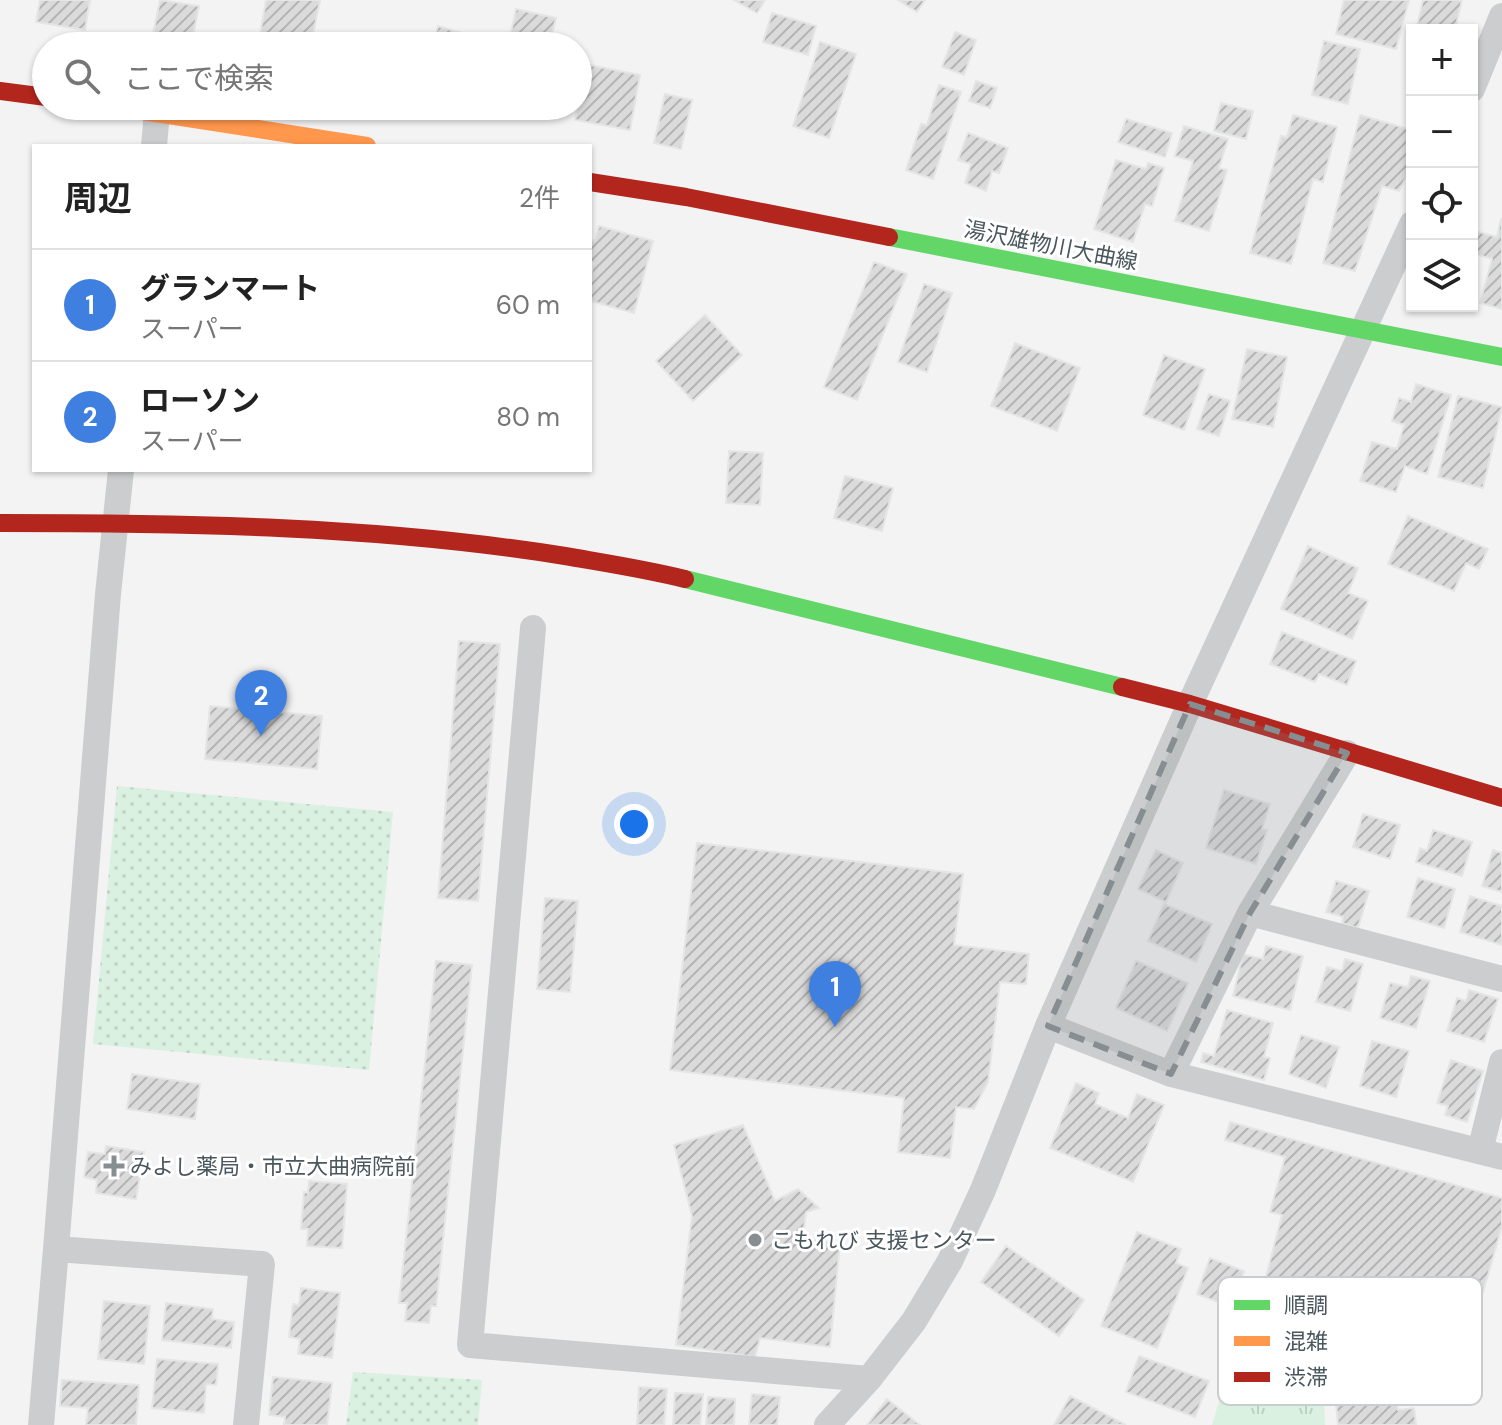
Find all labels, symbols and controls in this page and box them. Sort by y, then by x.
map controls [1406,24,1478,312]
button: + [1406,24,1478,96]
search box [32,32,592,120]
icon: search [60,54,104,98]
text: ここで検索 [124,59,274,98]
button: − [1406,96,1478,168]
button: locate [1406,168,1478,240]
text: 周辺 [64,176,132,221]
text: 2件 [519,181,560,215]
street label: 湯沢雄物川大曲線 [962,214,1140,277]
button: layers [1406,240,1478,312]
text: グランマート [140,269,320,308]
text: 1 [85,288,95,322]
text: 60 m [496,288,560,322]
text: スーパー [140,312,244,346]
text: ローソン [140,381,260,420]
text: 2 [82,400,98,434]
text: 80 m [496,400,560,434]
text: スーパー [140,424,244,458]
pin: 2 [235,670,287,736]
your location [614,804,654,844]
pin: 1 [809,961,861,1027]
place label: みよし薬局・市立大曲病院前 [130,1152,416,1181]
marker: みよし薬局・市立大曲病院前 [105,1157,123,1175]
place label: こもれび 支援センター [771,1226,997,1255]
marker: こもれび 支援センター [746,1231,764,1249]
legend [1218,1277,1482,1405]
text: 順調 [1284,1291,1328,1320]
text: 混雑 [1284,1327,1328,1356]
text: 渋滞 [1284,1363,1328,1392]

